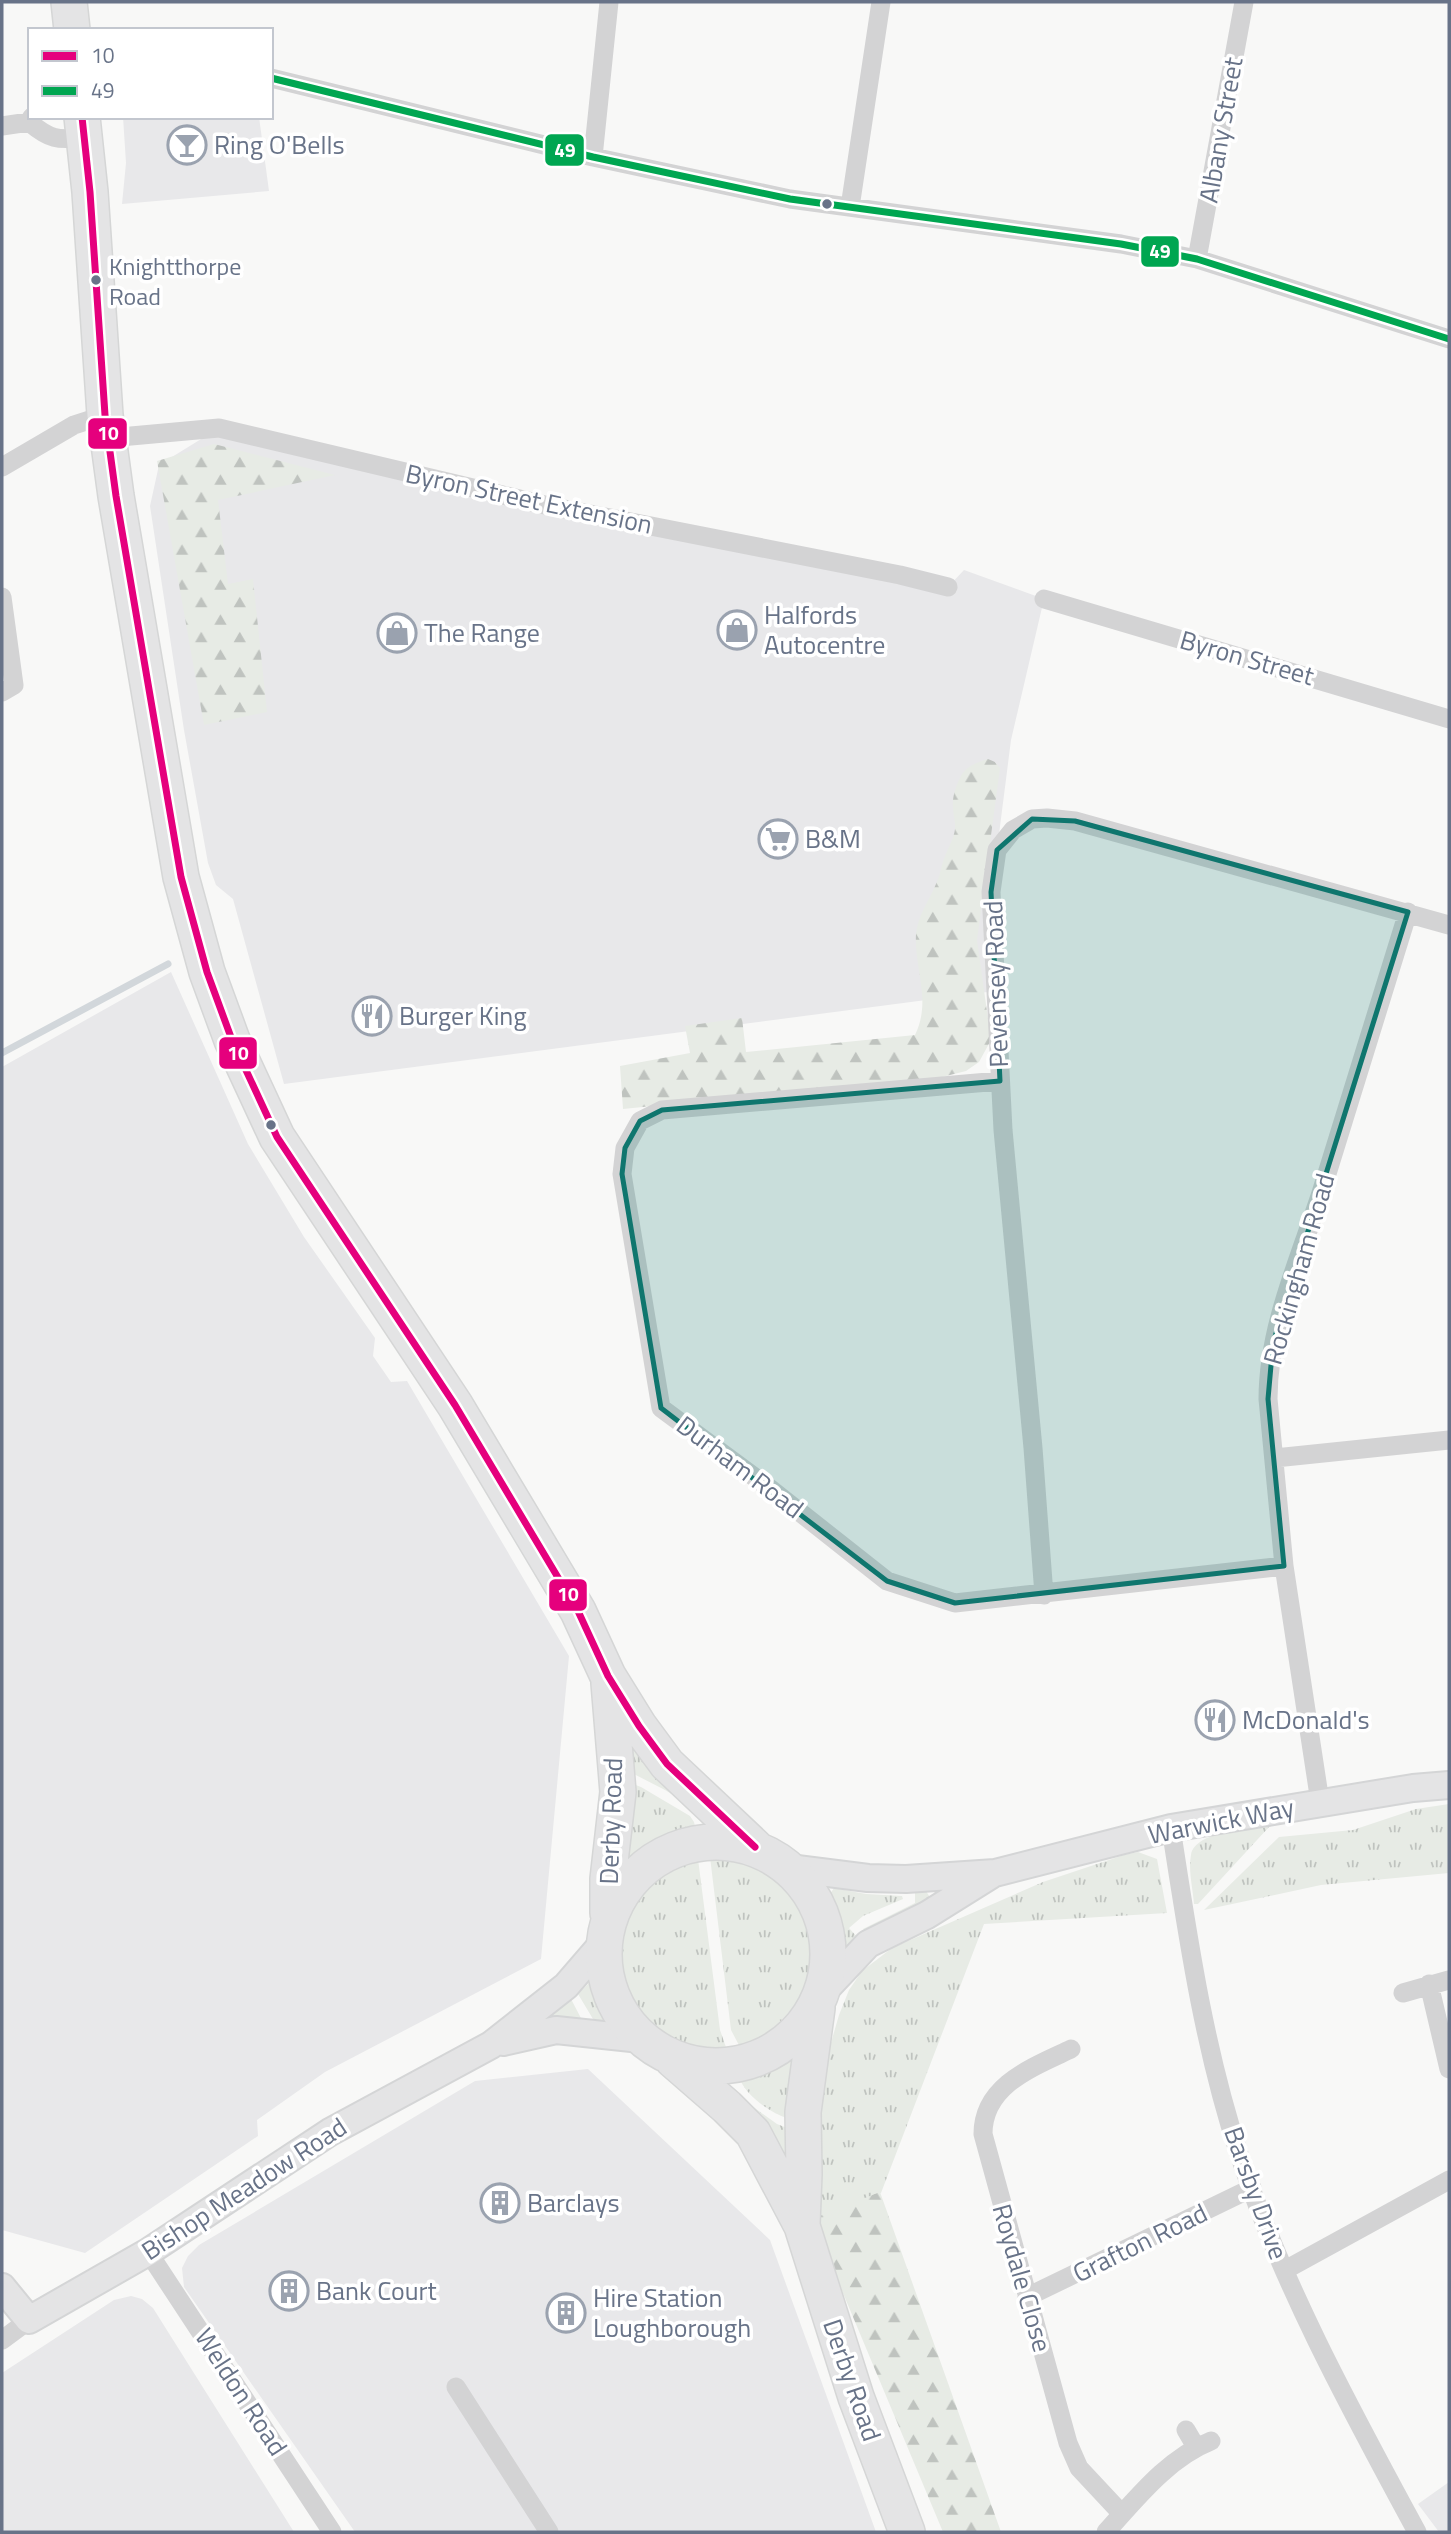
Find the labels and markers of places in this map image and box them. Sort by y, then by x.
bar icon: Ring O'Bells [166,124,208,166]
place label: Ring O'Bells [214,125,345,164]
unlabelled marker [820,197,834,211]
place label: Knightthorpe Road [109,248,241,314]
marker: Knightthorpe Road [89,273,103,287]
place label: Halfords Autocentre [764,595,885,664]
shop icon: Halfords Autocentre [716,609,758,651]
shop icon: The Range [376,612,418,654]
place label: The Range [424,613,540,652]
supermarket icon: B&M [757,818,799,860]
place label: B&M [805,819,861,858]
restaurant icon: Burger King [351,995,393,1037]
place label: Burger King [399,996,527,1035]
unlabelled marker [264,1118,278,1132]
restaurant icon: McDonald's [1194,1699,1236,1741]
place label: McDonald's [1242,1700,1370,1739]
building icon: Barclays [479,2182,521,2224]
place label: Barclays [527,2183,619,2222]
building icon: Bank Court [268,2270,310,2312]
place label: Bank Court [316,2271,437,2310]
place label: Hire Station Loughborough [593,2278,751,2347]
building icon: Hire Station Loughborough [545,2292,587,2334]

